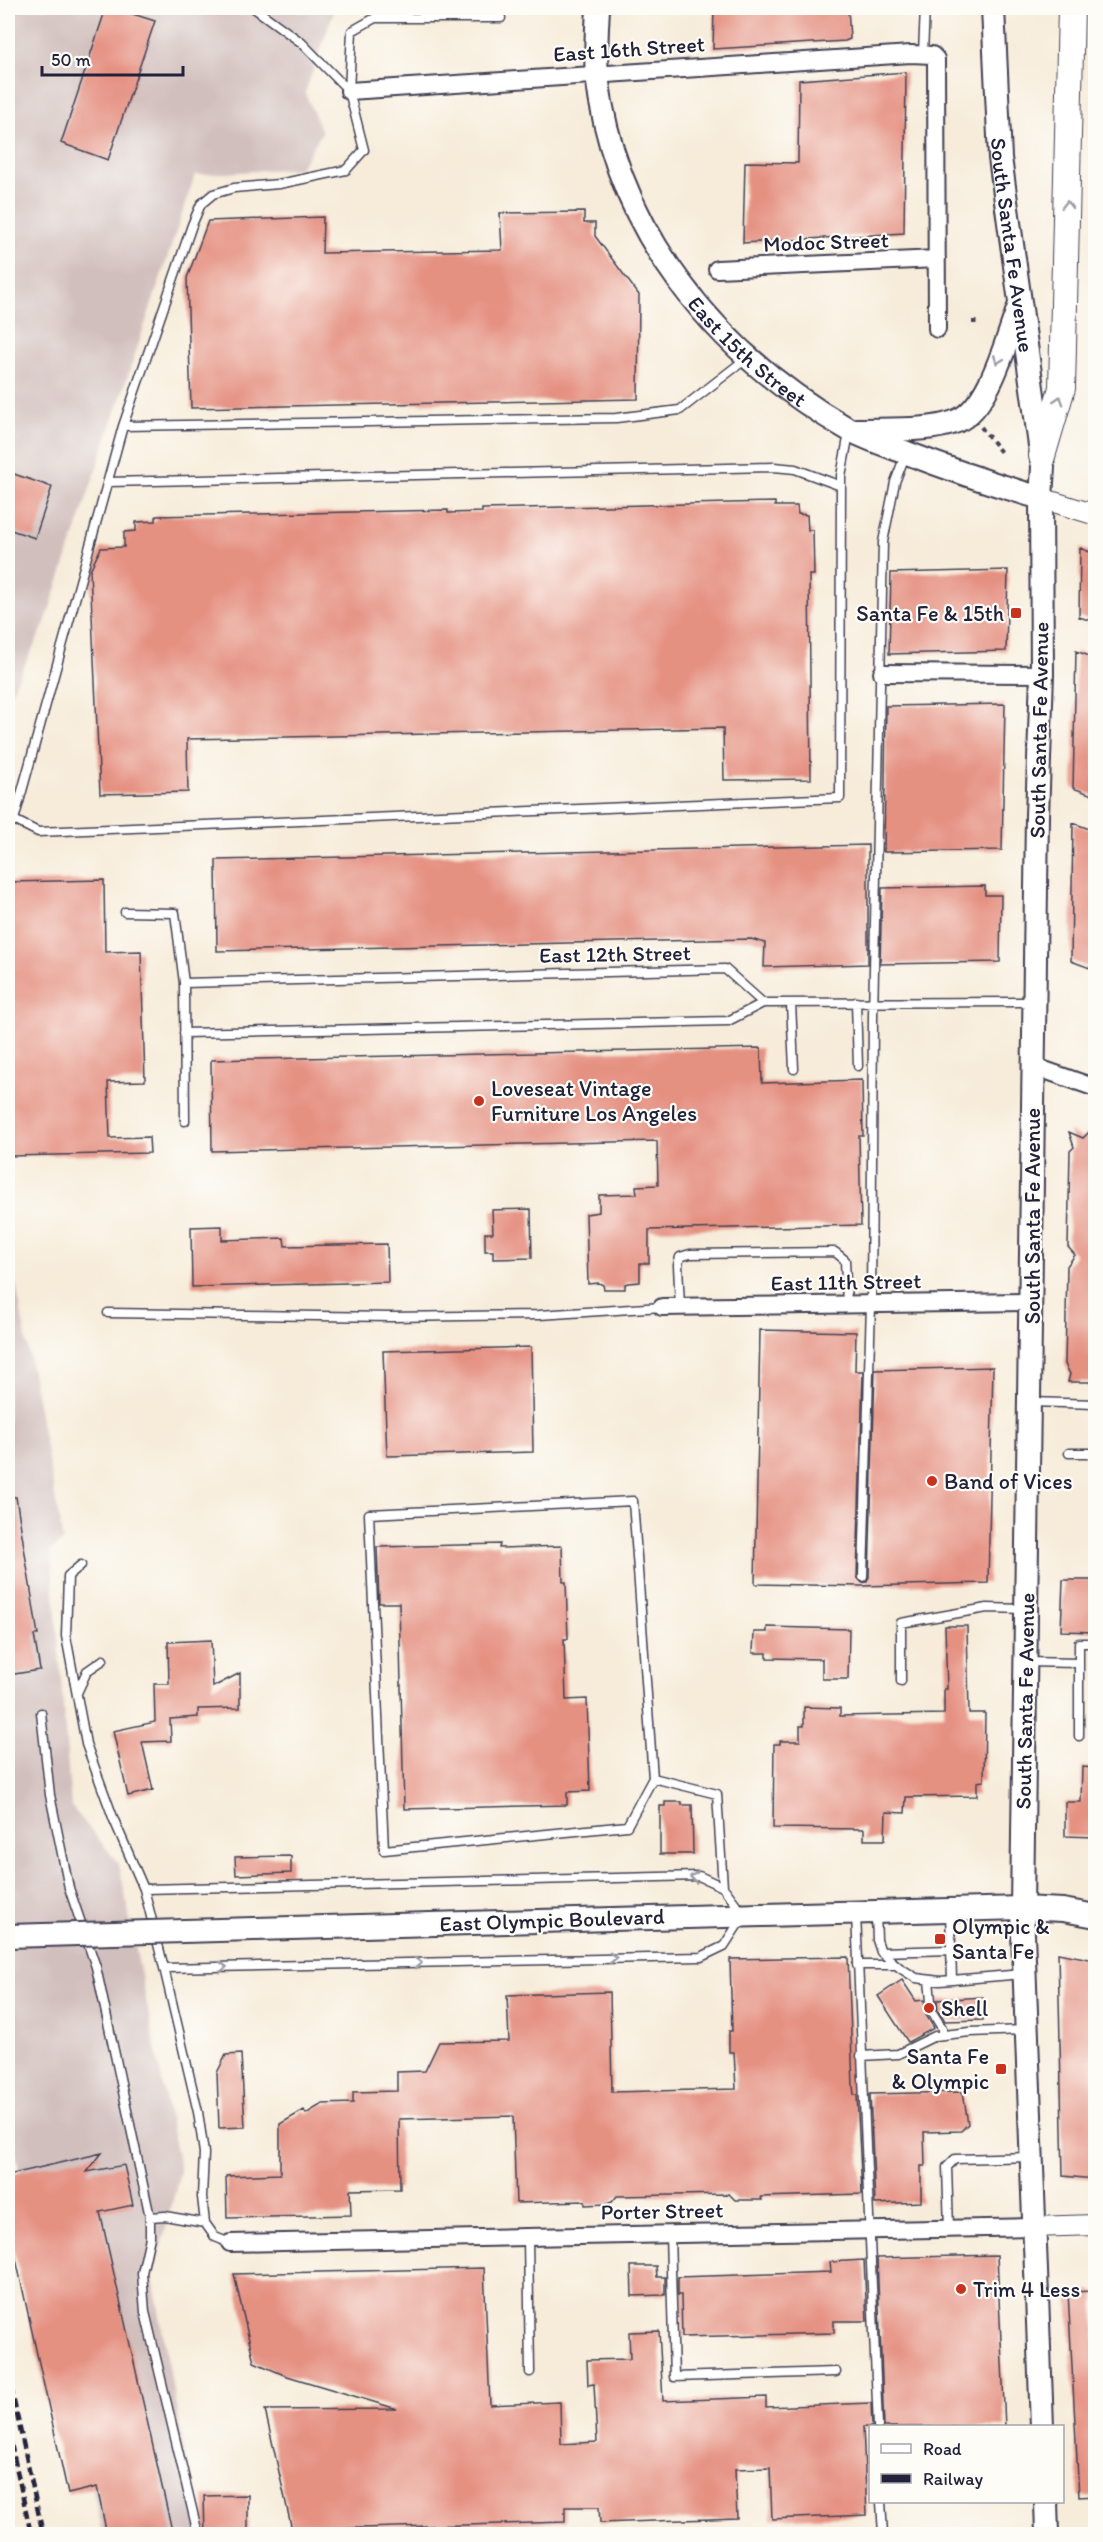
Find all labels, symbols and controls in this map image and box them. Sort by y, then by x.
street label: East 16th Street [552,30,706,68]
scale bar [42,39,183,77]
text: 50 m [51,49,91,71]
street label: South Santa Fe Avenue [986,137,1040,354]
one-way arrow [1060,201,1073,210]
street label: Modoc Street [763,226,889,258]
street label: East 15th Street [682,290,812,413]
one-way arrow [993,354,1005,365]
one-way arrow [1052,395,1064,406]
place label: Santa Fe & 15th [856,600,1004,627]
marker: Santa Fe & 15th [1009,606,1023,620]
street label: South Santa Fe Avenue [1024,622,1054,838]
street label: East 12th Street [539,939,691,969]
place label: Loveseat Vintage Furniture Los Angeles [491,1075,697,1127]
marker: Loveseat Vintage Furniture Los Angeles [472,1094,486,1108]
street label: South Santa Fe Avenue [1019,1108,1046,1324]
street label: East 11th Street [770,1267,922,1297]
place label: Band of Vices [944,1468,1072,1495]
marker: Band of Vices [925,1474,939,1488]
street label: South Santa Fe Avenue [1010,1593,1040,1809]
one-way arrow [689,1872,699,1884]
street label: East Olympic Boulevard [439,1903,665,1937]
place label: Olympic & Santa Fe [952,1913,1049,1965]
marker: Olympic & Santa Fe [933,1932,947,1946]
one-way arrow [608,1952,617,1965]
one-way arrow [413,1956,422,1969]
one-way arrow [218,1960,227,1973]
place label: Shell [941,1995,988,2022]
marker: Shell [922,2001,936,2015]
place label: Santa Fe & Olympic [892,2043,989,2095]
marker: Santa Fe & Olympic [994,2062,1008,2076]
street label: Porter Street [600,2196,724,2226]
place label: Trim 4 Less [973,2276,1080,2303]
marker: Trim 4 Less [954,2282,968,2296]
legend [869,2425,1064,2503]
text: Road [923,2438,962,2460]
text: Railway [923,2468,984,2490]

